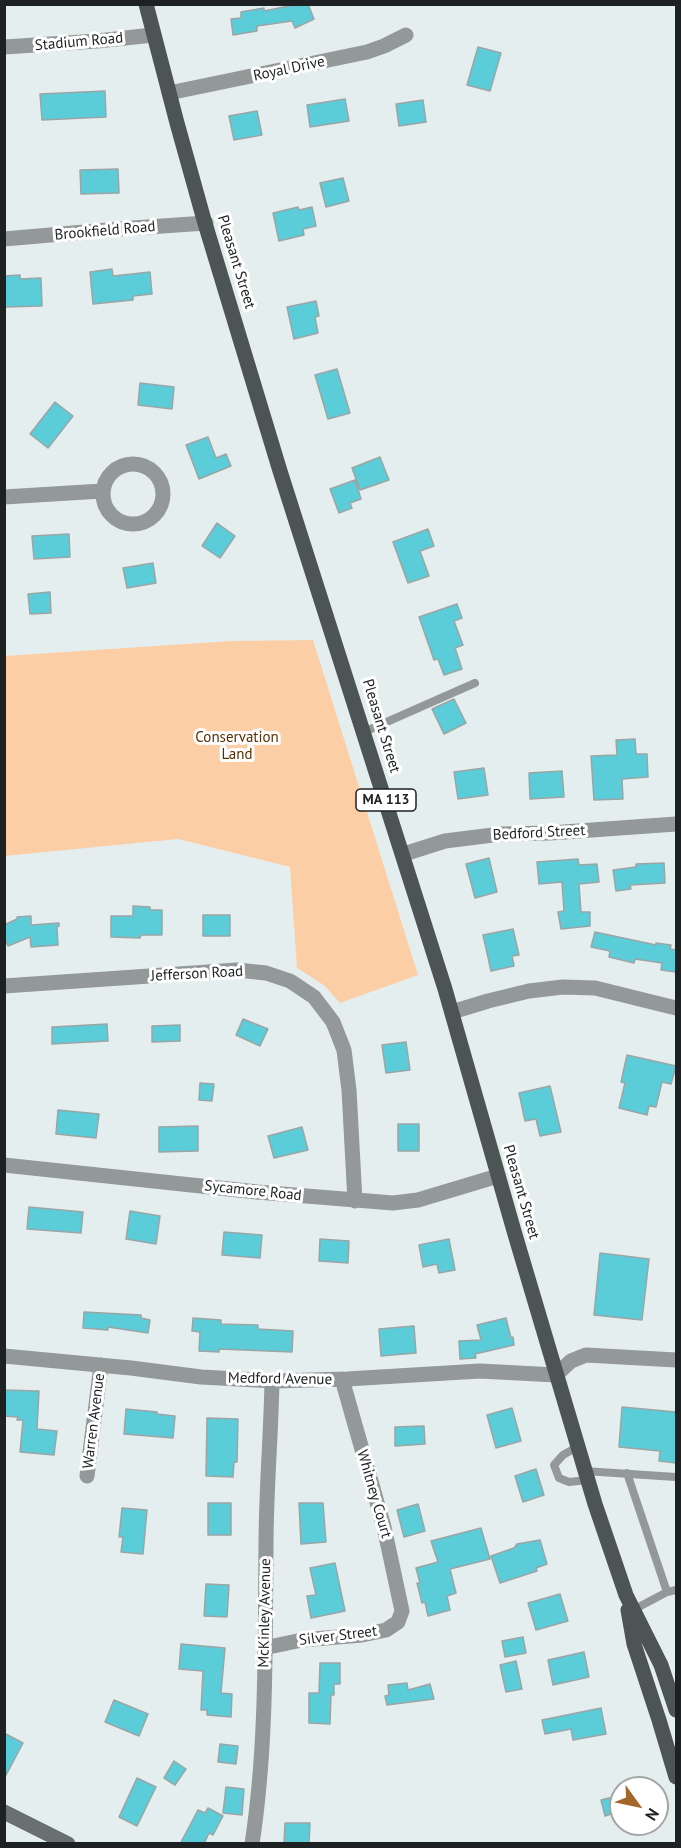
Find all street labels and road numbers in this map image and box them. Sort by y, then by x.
street label: Stadium Road [34,29,124,55]
street label: Royal Drive [252,53,326,85]
street label: Pleasant Street [213,213,259,311]
street label: Brookfield Road [54,218,156,244]
street label: Pleasant Street [358,677,404,775]
road number: MA 113 [356,789,416,811]
street label: Bedford Street [492,822,586,844]
street label: Jefferson Road [150,963,244,985]
street label: Pleasant Street [499,1143,543,1241]
street label: Sycamore Road [203,1177,303,1205]
street label: Medford Avenue [228,1369,332,1389]
street label: Warren Avenue [79,1372,109,1470]
street label: Whitney Court [353,1448,395,1540]
street label: McKinley Avenue [255,1558,275,1668]
street label: Silver Street [298,1622,378,1650]

